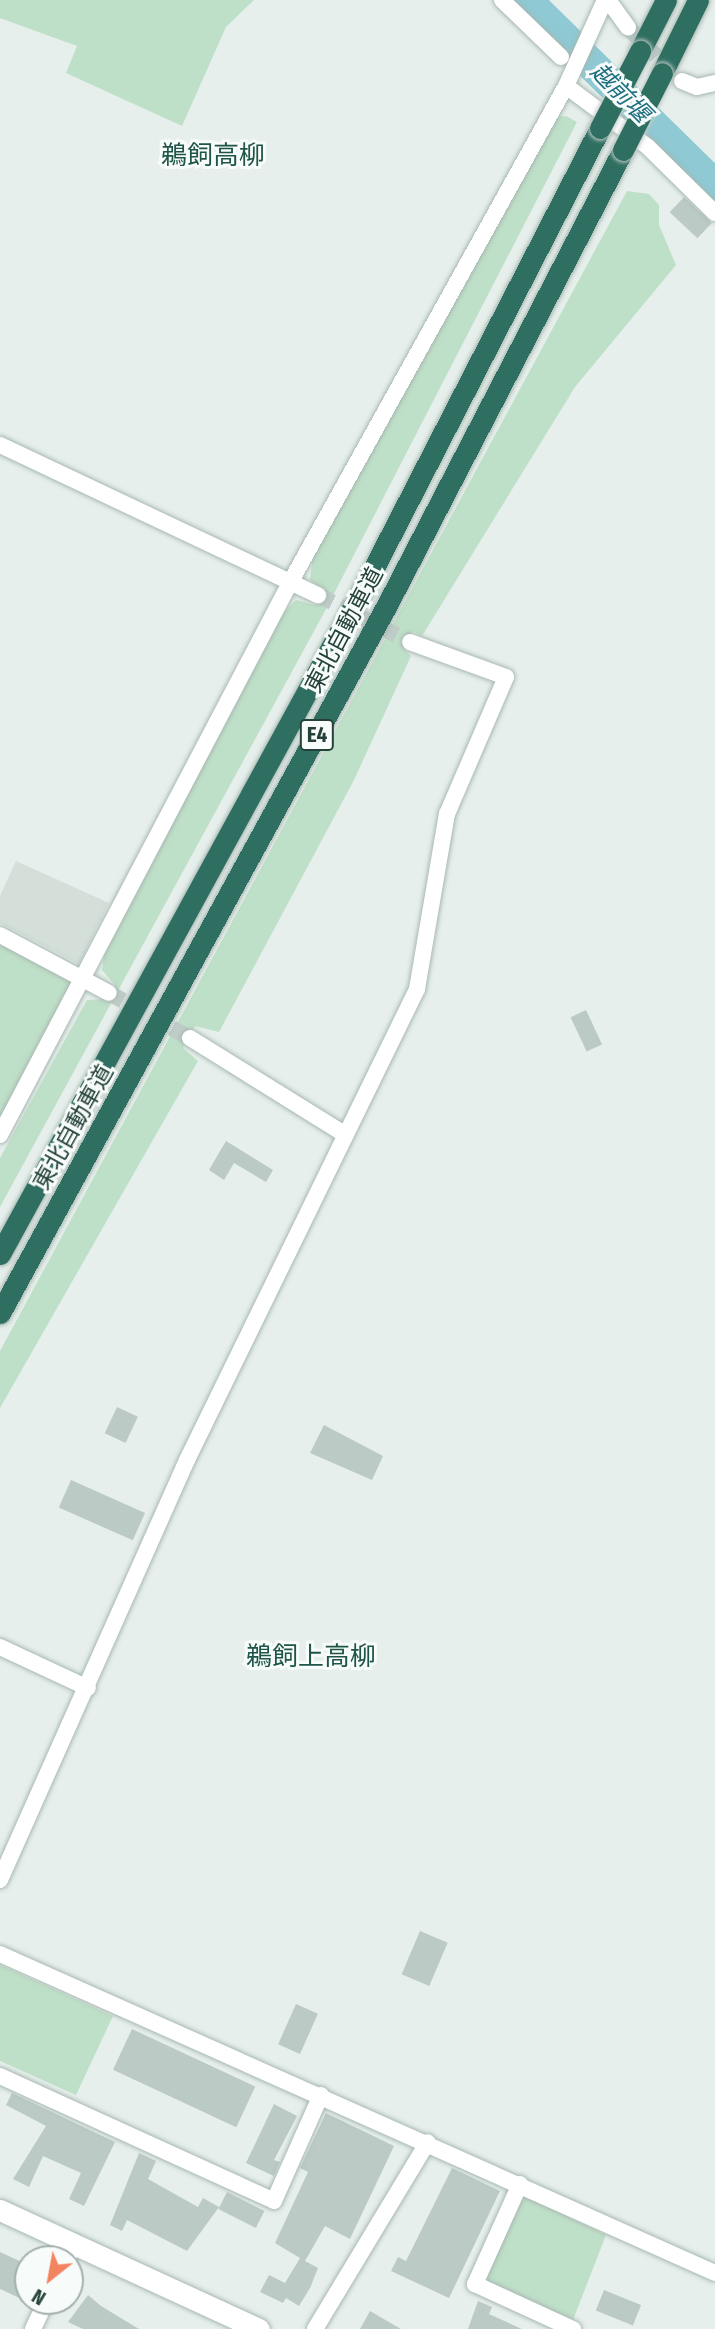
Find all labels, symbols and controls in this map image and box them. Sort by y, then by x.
water label: 越前堰 [584,57,656,129]
district label: 鵜飼高柳 [161,140,265,172]
street label: 東北自動車道 [299,563,389,697]
road number: E4 [300,718,334,752]
street label: 東北自動車道 [27,1060,119,1194]
district label: 鵜飼上高柳 [246,1641,376,1673]
north arrow [14,2245,84,2315]
text: N [28,2284,50,2310]

